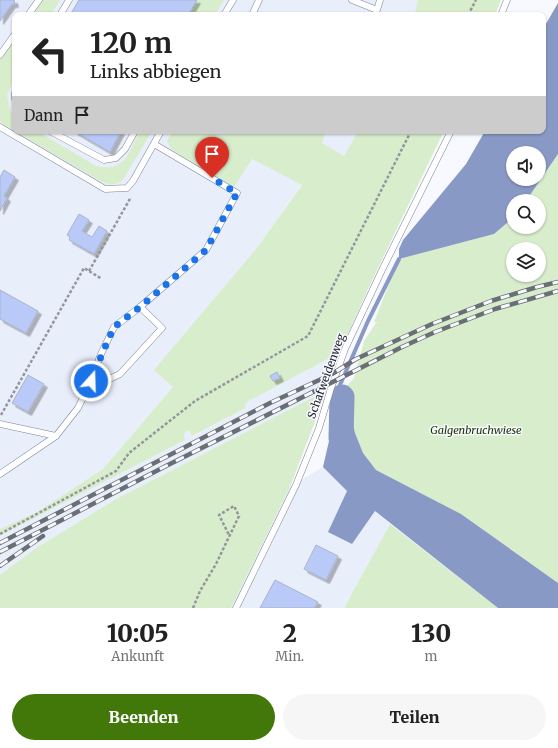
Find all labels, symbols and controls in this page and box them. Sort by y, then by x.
text: 120 m [90,25,172,61]
icon: left [24,28,76,80]
text: Links abbiegen [90,60,222,83]
icon: arrive [71,104,93,126]
text: Dann [24,106,63,125]
pin [195,137,229,178]
icon: arrive [201,143,223,165]
map controls [506,146,546,282]
button: sound [506,146,546,186]
button: search [506,194,546,234]
button: layers [506,242,546,282]
street label: Schafweidenweg [304,331,348,420]
position arrow [70,360,112,402]
park label: Galgenbruchwiese [430,423,522,437]
text: 10:05 [107,618,169,649]
text: 2 [283,618,297,649]
text: 130 [411,618,451,649]
text: Ankunft [111,648,164,665]
text: Min. [275,648,304,665]
text: m [425,648,438,665]
button: Beenden [12,694,275,740]
button: Teilen [283,694,546,740]

